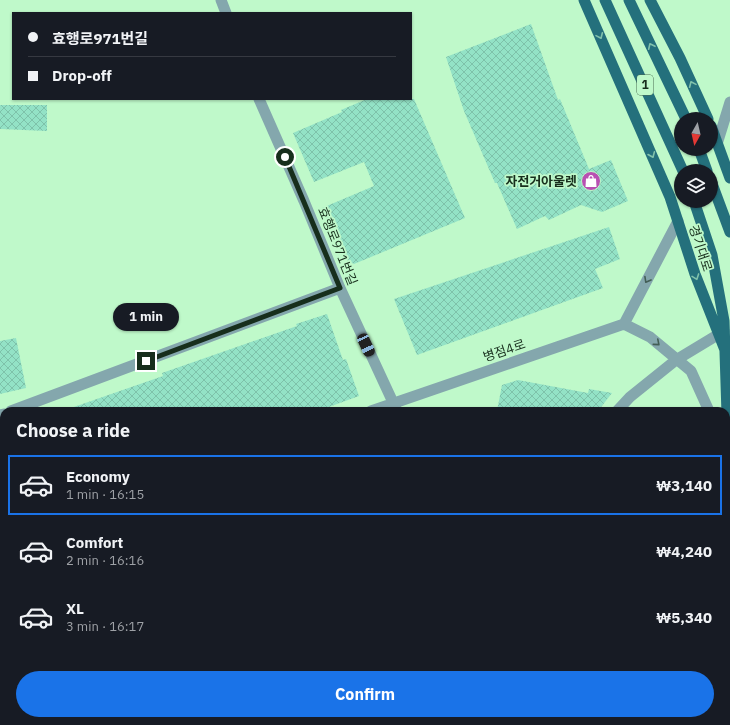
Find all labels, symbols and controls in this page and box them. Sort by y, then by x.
text: 효행로971번길 [52,29,148,48]
one-way arrow [595,31,603,39]
one-way arrow [648,42,656,50]
text: Drop-off [52,66,112,85]
road number: 1 [637,75,653,95]
one-way arrow [689,80,697,88]
north arrow [674,112,718,156]
map controls [674,112,718,208]
route start [276,148,294,166]
one-way arrow [647,150,655,158]
button: layers [674,164,718,208]
shop icon: 자전거아울렛 [580,170,602,192]
place label: 자전거아울렛 [505,173,577,190]
street label: 효행로971번길 [314,204,361,288]
street label: 경기대로 [685,223,716,274]
one-way arrow [692,273,700,280]
one-way arrow [645,276,652,284]
callout: 1 min [113,303,179,331]
text: 1 min [129,308,163,325]
car [355,332,377,358]
street label: 병점4로 [481,335,528,366]
one-way arrow [652,339,660,346]
route end [137,352,155,370]
text: Choose a ride [16,419,130,442]
icon: car [18,467,54,503]
text: Economy [66,467,130,486]
text: ₩3,140 [656,476,712,495]
text: 1 min · 16:15 [66,486,144,503]
icon: car [18,533,54,569]
text: Comfort [66,533,123,552]
text: ₩4,240 [656,542,712,561]
text: 2 min · 16:16 [66,552,144,569]
icon: car [18,599,54,635]
text: XL [66,599,84,618]
text: ₩5,340 [656,608,712,627]
text: 3 min · 16:17 [66,618,144,635]
button: Confirm [16,671,714,717]

